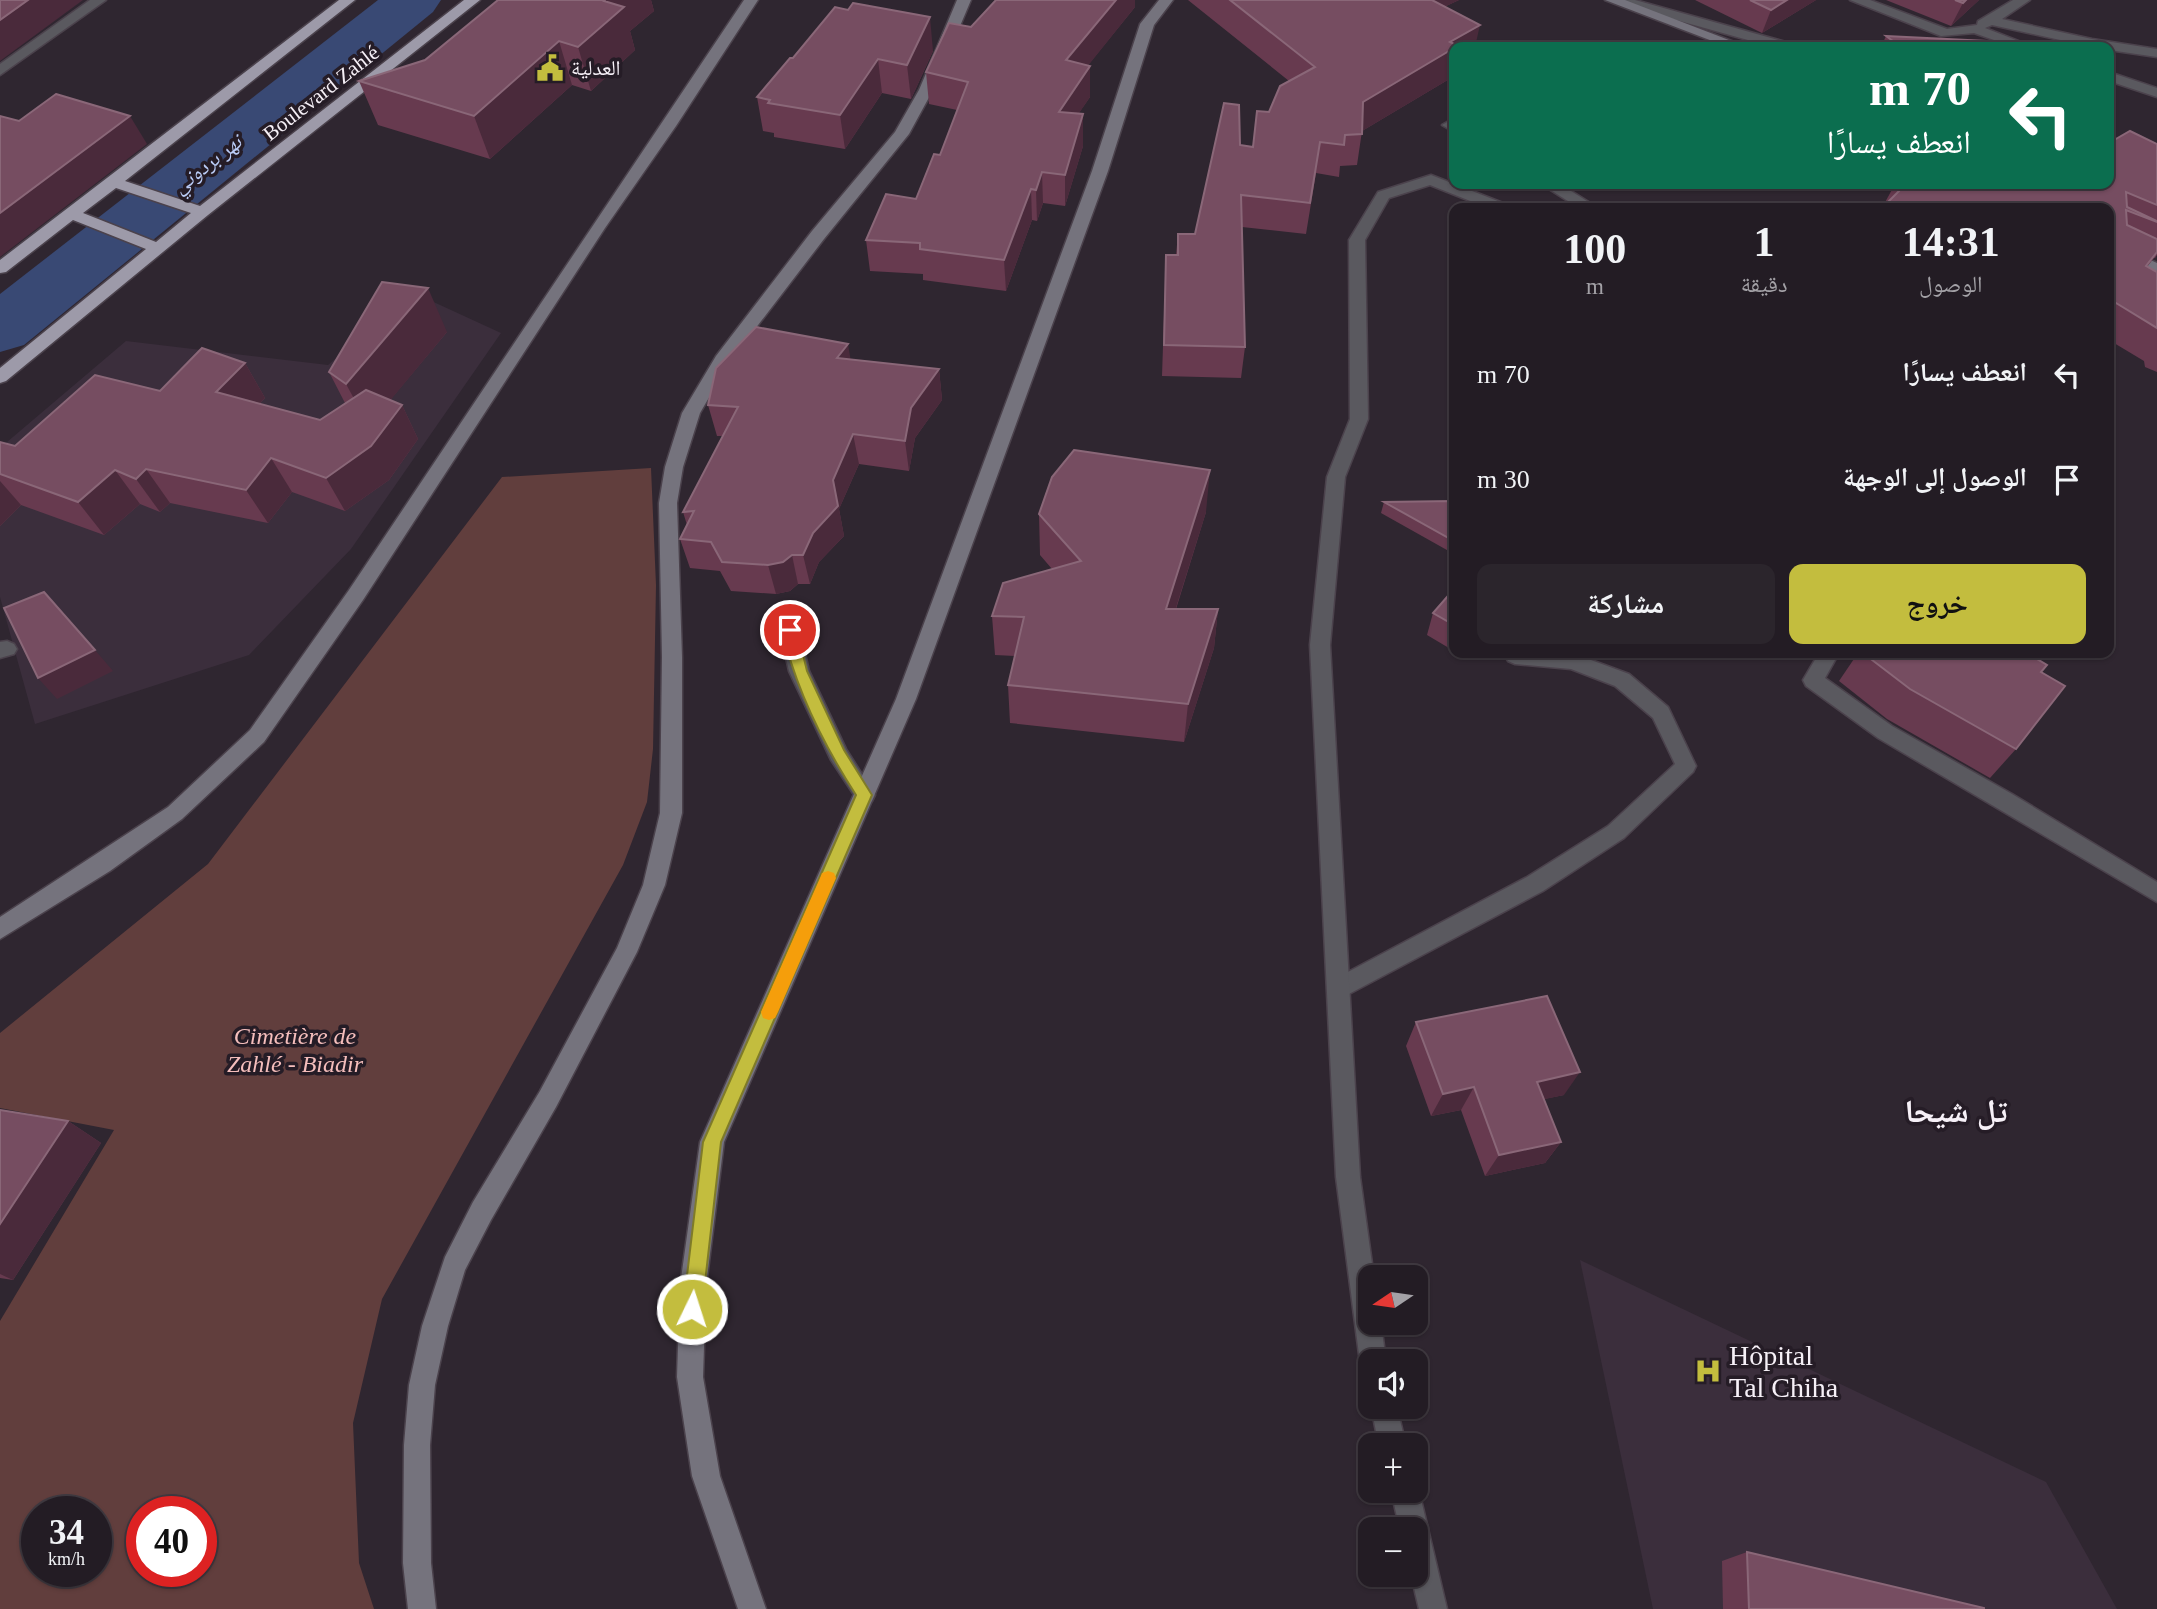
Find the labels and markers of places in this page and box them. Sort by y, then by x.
public building icon: العدلية [535,53,565,83]
place label: العدلية [571,56,621,80]
pin [760,600,820,660]
place label: Hôpital Tal Chiha [1729,1340,1839,1403]
hospital icon: Hôpital Tal Chiha [1693,1356,1723,1386]

